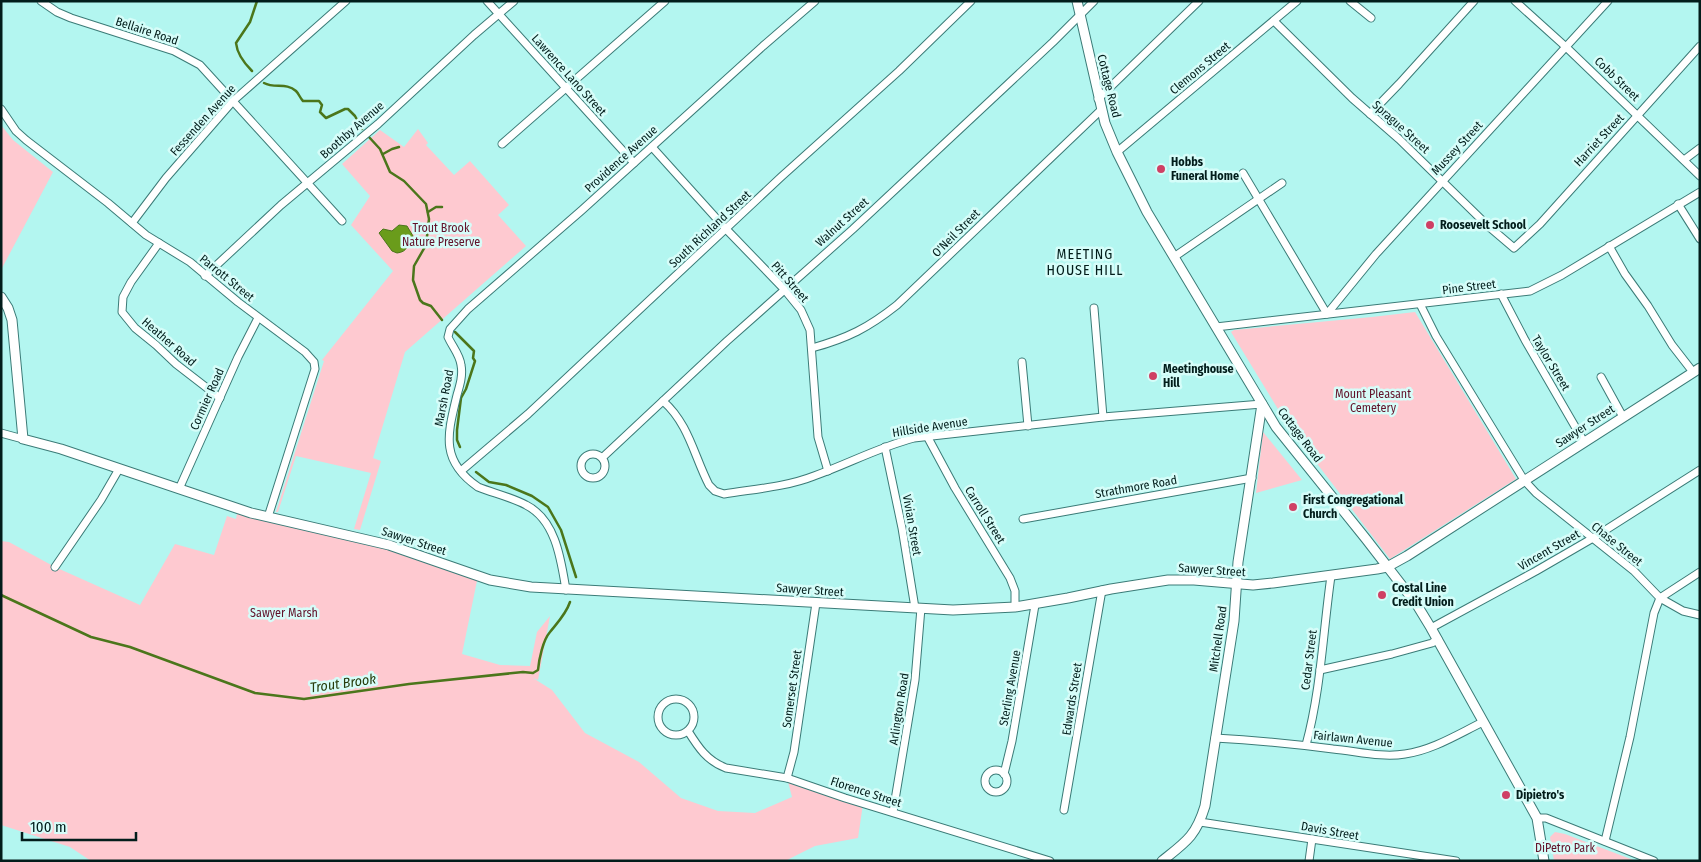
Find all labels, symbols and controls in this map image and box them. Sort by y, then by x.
street label: Bellaire Road [114,14,180,48]
street label: Lawrence Lano Street [529,31,609,119]
street label: Clemons Street [1167,39,1233,97]
street label: Cottage Road [1094,53,1124,119]
street label: Cobb Street [1592,54,1643,104]
street label: Fessenden Avenue [167,82,239,158]
street label: Boothby Avenue [317,98,387,162]
street label: Sprague Street [1370,98,1432,156]
street label: Harriet Street [1571,111,1627,169]
street label: Mussey Street [1429,118,1486,178]
street label: Providence Avenue [582,123,660,195]
place label: Hobbs Funeral Home [1171,155,1239,183]
marker: Hobbs Funeral Home [1155,163,1167,175]
street label: South Richland Street [666,187,754,271]
street label: Walnut Street [813,195,871,249]
street label: O'Neil Street [929,206,983,260]
place label: Roosevelt School [1440,218,1527,232]
marker: Roosevelt School [1424,219,1436,231]
park label: Trout Brook Nature Preserve [402,221,480,249]
district label: MEETING HOUSE HILL [1047,246,1123,279]
street label: Parrott Street [197,252,257,304]
street label: Pitt Street [768,259,812,305]
street label: Pine Street [1441,277,1497,297]
street label: Heather Road [139,315,199,369]
street label: Taylor Street [1529,333,1573,393]
place label: Meetinghouse Hill [1163,362,1234,390]
street label: Cormier Road [187,366,227,432]
street label: Marsh Road [432,368,456,428]
marker: Meetinghouse Hill [1147,370,1159,382]
park label: Mount Pleasant Cemetery [1335,387,1411,415]
street label: Sawyer Street [1553,402,1617,450]
street label: Cottage Road [1275,405,1325,465]
street label: Hillside Avenue [891,414,969,440]
street label: Strathmore Road [1094,473,1178,501]
street label: Carroll Street [962,484,1008,546]
street label: Vivian Street [900,493,924,557]
place label: First Congregational Church [1303,493,1404,521]
marker: First Congregational Church [1287,501,1299,513]
street label: Chase Street [1589,519,1645,569]
street label: Sawyer Street [380,524,448,558]
street label: Vincent Street [1516,527,1582,573]
street label: Sawyer Street [1178,561,1246,579]
street label: Sawyer Street [776,581,844,599]
place label: Costal Line Credit Union [1392,581,1454,609]
marker: Costal Line Credit Union [1376,589,1388,601]
street label: Mitchell Road [1206,605,1230,673]
park label: Sawyer Marsh [250,606,318,620]
street label: Cedar Street [1298,629,1320,691]
street label: Somerset Street [780,649,804,729]
street label: Sterling Avenue [996,649,1024,727]
street label: Edwards Street [1059,662,1085,736]
water label: Trout Brook [309,670,377,697]
street label: Arlington Road [886,672,912,746]
street label: Fairlawn Avenue [1313,728,1393,750]
street label: Florence Street [829,774,903,810]
place label: Dipietro's [1516,788,1565,802]
marker: Dipietro's [1500,789,1512,801]
scale bar [22,810,136,842]
text: 100 m [30,818,67,836]
street label: Davis Street [1300,819,1360,843]
park label: DiPetro Park [1535,841,1595,855]

